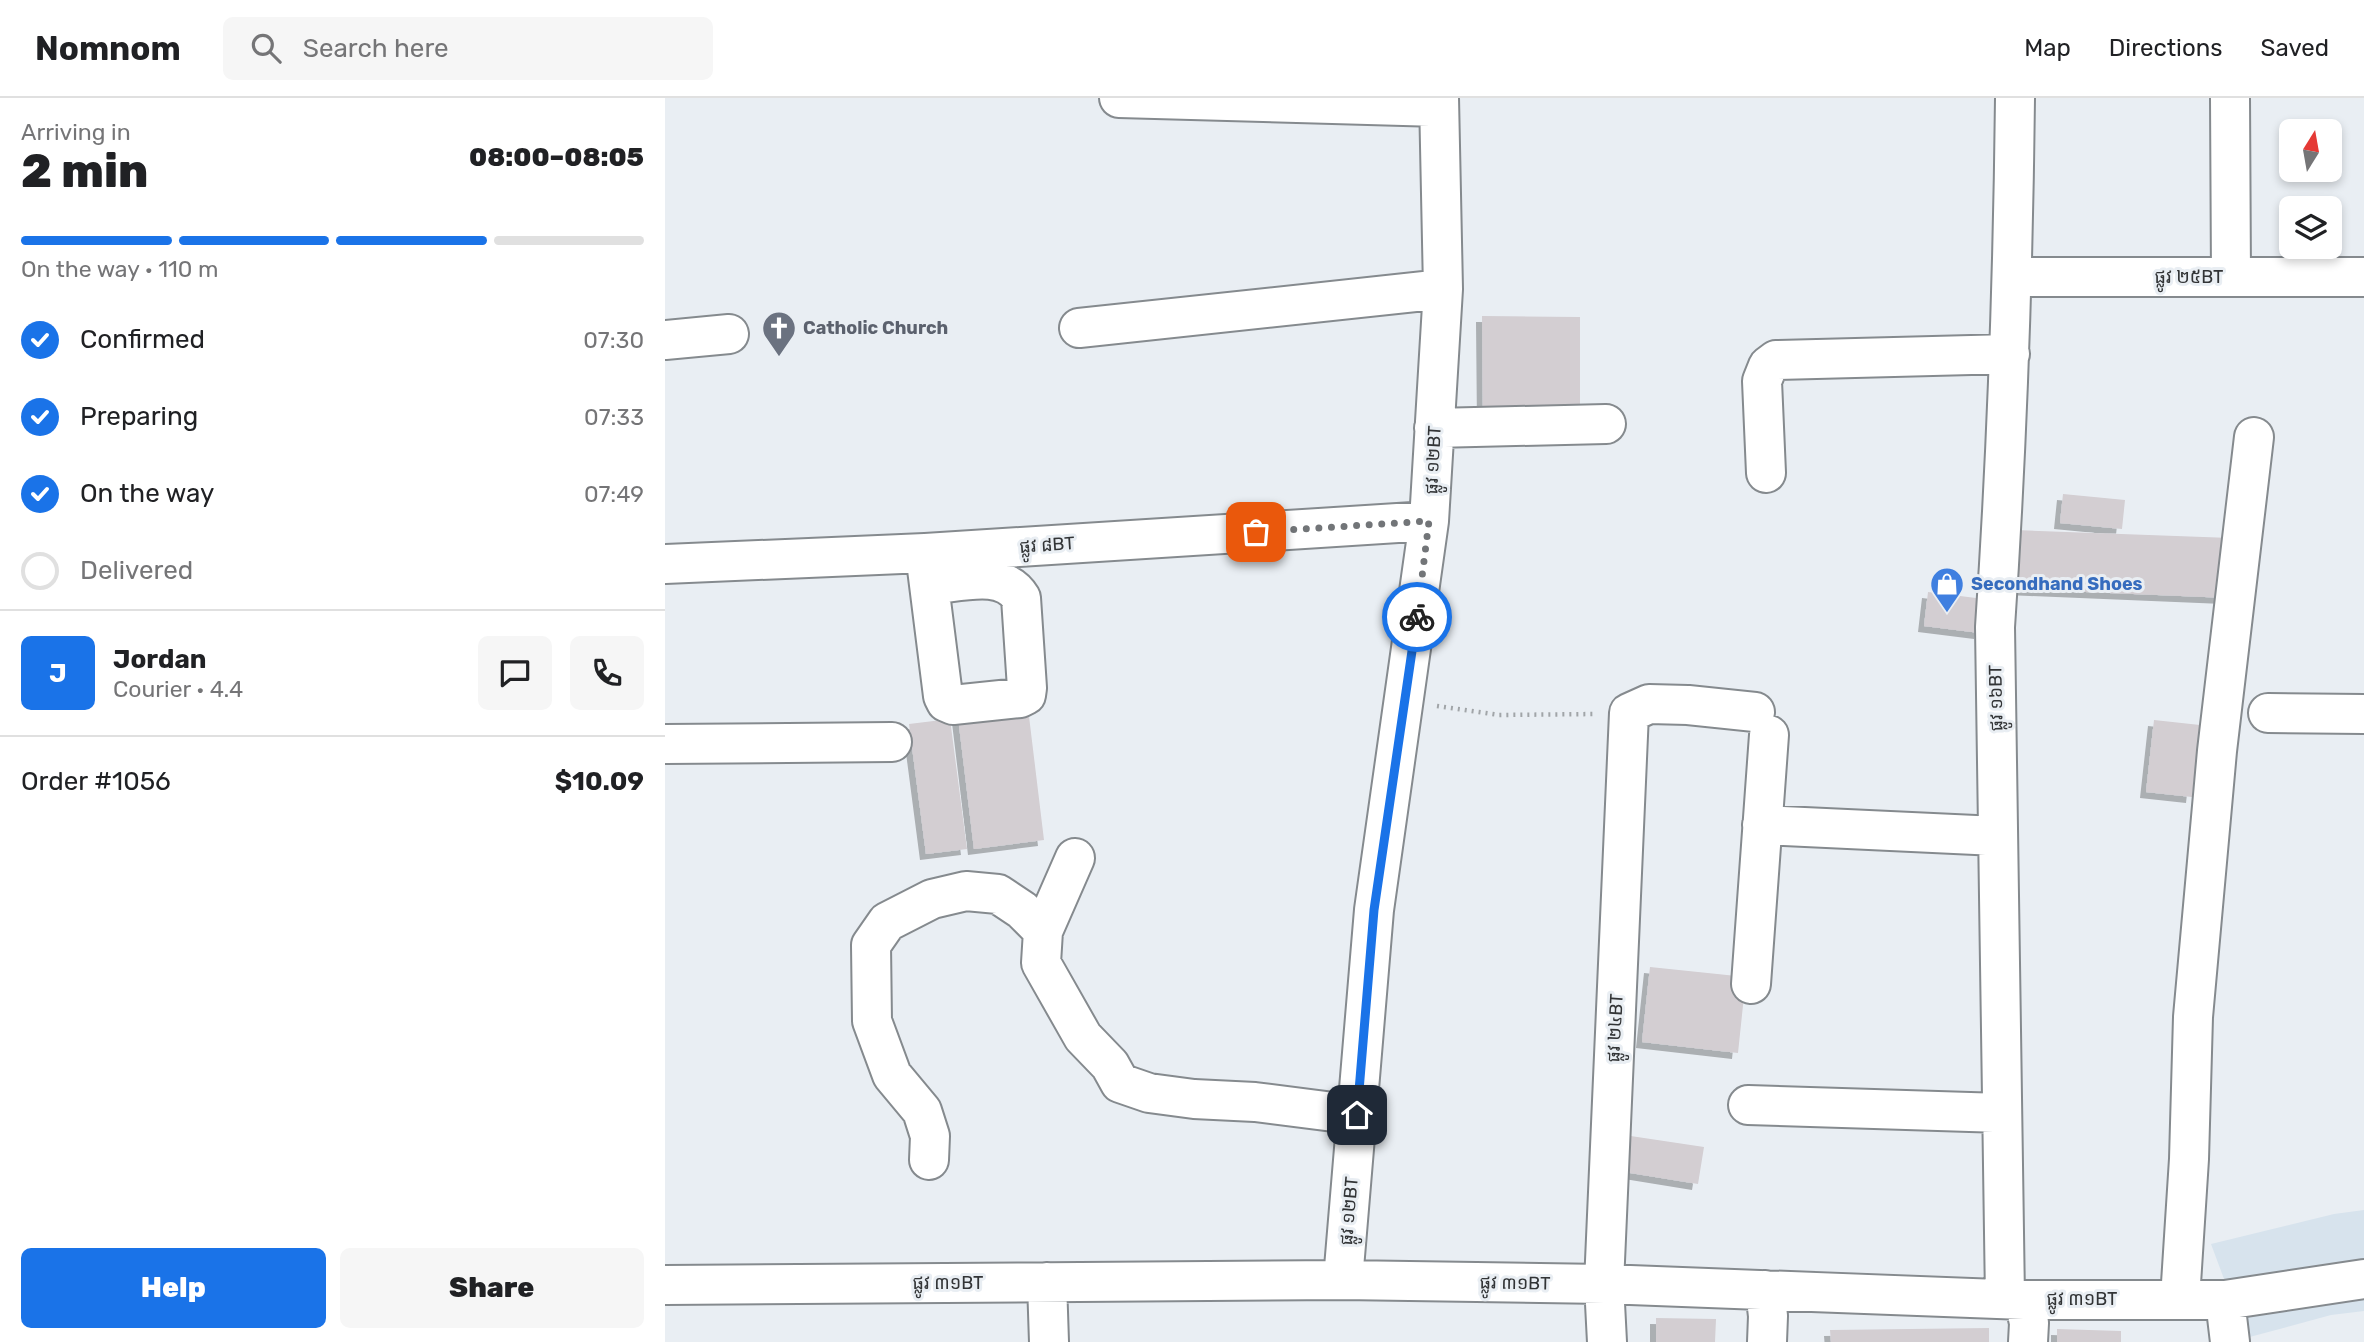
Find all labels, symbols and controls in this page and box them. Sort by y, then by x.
search box [223,17,713,80]
text: Nomnom [35,29,181,68]
icon: search [247,29,285,67]
text: Search here [303,33,449,64]
text: Map [2024,34,2071,62]
text: Directions [2109,34,2222,62]
text: Saved [2260,34,2329,62]
text: Arriving in [21,118,131,146]
north arrow [2279,119,2341,182]
map controls [2279,119,2342,259]
text: 08:00–08:05 [469,142,644,173]
text: 2 min [21,144,148,199]
button: layers [2279,196,2342,259]
text: On the way · 110 m [21,255,219,283]
street label: ផ្លូវ ២៥BT [2155,266,2223,293]
church icon: Catholic Church [760,309,798,358]
place label: Catholic Church [803,317,948,339]
icon: check [21,321,59,359]
text: Confirmed [80,324,205,355]
text: 07:30 [583,326,644,354]
icon: check [21,398,59,436]
text: Preparing [80,401,198,432]
text: 07:33 [584,403,644,431]
street label: ផ្លូវ ១២BT [1420,425,1451,495]
icon: check [21,475,59,513]
text: On the way [80,478,214,509]
text: 07:49 [584,480,644,508]
pin [1226,502,1286,562]
icon: bag [1237,513,1275,551]
street label: ផ្លូវ ៨BT [1019,532,1076,563]
text: Delivered [80,555,193,586]
shop icon: Secondhand Shoes [1928,565,1966,614]
place label: Secondhand Shoes [1971,573,2143,595]
courier [1382,582,1452,652]
icon: bike [1398,598,1436,636]
button: chat [478,636,552,710]
button: phone [570,636,644,710]
text: Jordan [113,644,206,675]
text: J [49,658,67,689]
street label: ផ្លូវ ១៦BT [1984,664,2013,732]
text: Courier · 4.4 [113,675,243,703]
text: Order #1056 [21,766,171,797]
text: $10.09 [555,766,644,797]
street label: ផ្លូវ ២៤BT [1602,993,1633,1063]
pin [1327,1085,1387,1145]
icon: home [1338,1096,1376,1134]
street label: ផ្លូវ ១២BT [1335,1176,1368,1247]
button: Help [21,1248,326,1328]
button: Share [340,1248,644,1328]
street label: ផ្លូវ ៣១BT [1479,1271,1551,1300]
street label: ផ្លូវ ៣១BT [913,1272,983,1299]
street label: ផ្លូវ ៣១BT [2047,1288,2117,1315]

